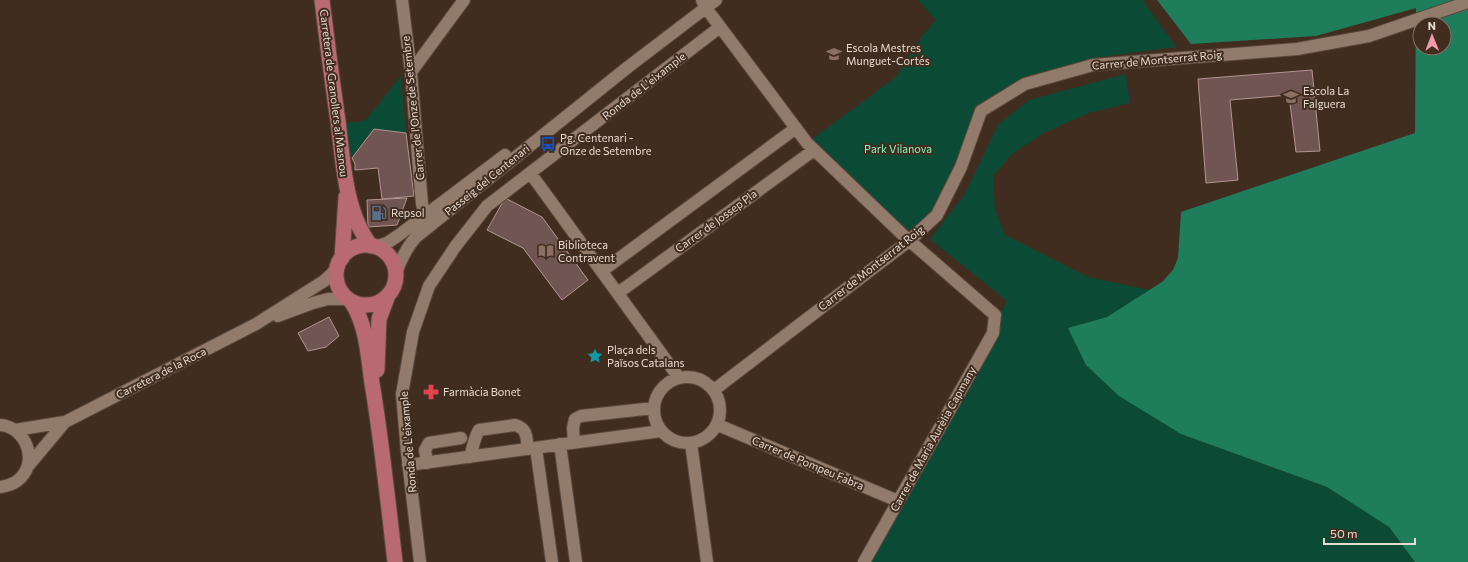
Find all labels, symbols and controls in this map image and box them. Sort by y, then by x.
street label: Carretera de Granollers al Masnou [318,8,351,178]
north arrow [1412,16,1452,56]
text: N [1428,19,1436,32]
street label: Carrer de l'Onze de Setembre [398,35,427,181]
place label: Escola Mestres Munguet-Cortés [846,41,930,67]
school or university icon: Escola Mestres Munguet-Cortés [825,45,843,63]
street label: Carrer de Montserrat Roig [1091,47,1223,72]
street label: Ronda de L'eixample [600,49,688,122]
place label: Escola La Falguera [1303,84,1349,110]
school or university icon: Escola La Falguera [1282,88,1300,106]
place label: Pg. Centenari - Onze de Setembre [560,131,652,157]
bus stop icon: Pg. Centenari - Onze de Setembre [539,135,557,153]
street label: Passeig del Centenari [442,141,532,218]
park label: Park Vilanova [864,142,932,155]
street label: Carrer de Jossep Pla [672,187,760,255]
fuel station icon: Repsol [370,204,388,222]
place label: Repsol [391,206,425,219]
street label: Carrer de Montserrat Roig [815,222,926,313]
place label: Biblioteca Contravent [558,238,615,264]
library icon: Biblioteca Contravent [537,242,555,260]
place label: Plaça dels Països Catalans [607,343,684,369]
street label: Carretera de la Roca [113,344,208,401]
place icon: Plaça dels Països Catalans [586,347,604,365]
street label: Carrer de Maria Aurèlia Capmany [887,364,978,514]
pharmacy icon: Farmàcia Bonet [422,383,440,401]
place label: Farmàcia Bonet [443,385,521,398]
street label: Ronda de L'eixample [397,391,418,493]
street label: Carrer de Pompeu Fabra [750,433,866,492]
scale bar [1324,520,1415,546]
text: 50 m [1330,526,1358,540]

